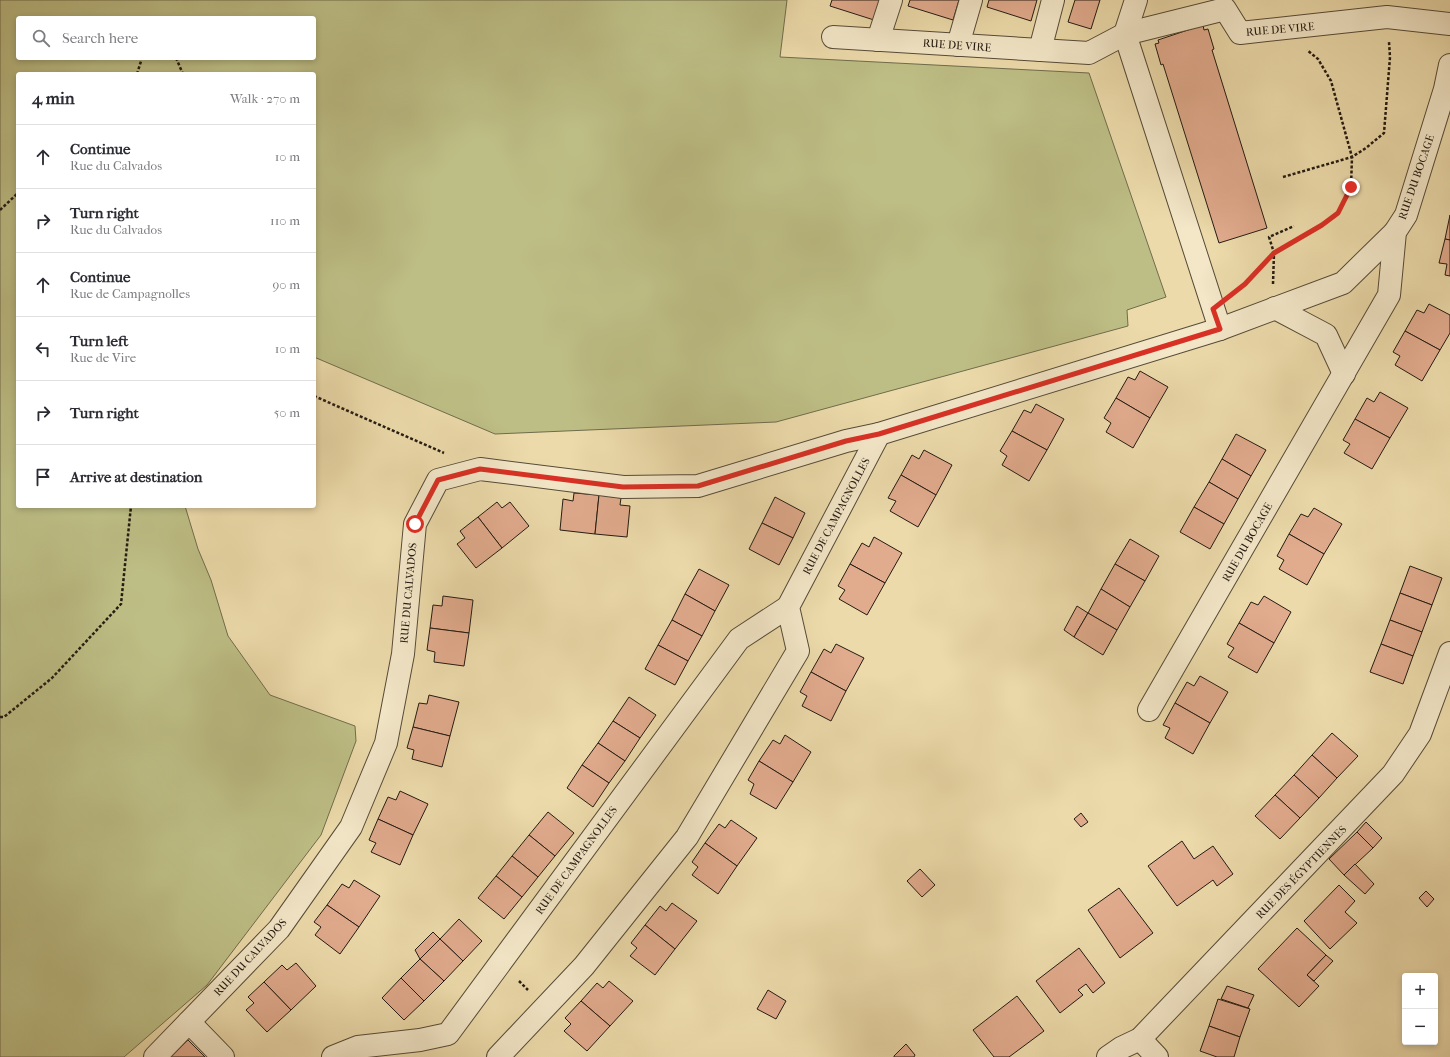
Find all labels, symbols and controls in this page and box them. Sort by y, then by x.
search box [16,16,316,60]
street label: RUE DE VIRE [1245,20,1315,39]
icon: search [30,27,52,49]
text: Search here [62,29,138,47]
street label: RUE DE VIRE [922,37,992,54]
text: 4 min [32,88,75,108]
text: Walk · 270 m [230,91,300,106]
street label: RUE DU BOCAGE [1396,133,1437,221]
text: Continue [70,140,130,158]
icon: ahead [32,146,54,168]
text: 10 m [275,149,300,164]
text: Rue du Calvados [70,158,162,173]
route end [1342,178,1360,196]
text: Turn right [70,204,139,222]
icon: right [32,210,54,232]
text: 110 m [270,213,300,228]
text: Rue du Calvados [70,222,162,237]
text: Continue [70,268,130,286]
icon: ahead [32,274,54,296]
text: 90 m [272,277,300,292]
text: Rue de Campagnolles [70,286,190,301]
text: Turn left [70,332,128,350]
icon: left [32,338,54,360]
text: 10 m [275,341,300,356]
text: Rue de Vire [70,350,136,365]
icon: right [32,402,54,424]
text: Turn right [70,404,139,422]
text: 50 m [274,405,300,420]
street label: RUE DE CAMPAGNOLLES [800,455,873,577]
icon: arrive [32,466,54,488]
text: Arrive at destination [70,468,202,486]
street label: RUE DU BOCAGE [1220,500,1275,584]
route start [406,515,424,533]
street label: RUE DU CALVADOS [398,542,419,644]
street label: RUE DE CAMPAGNOLLES [533,803,620,917]
street label: RUE DES ÉGYPTIENNES [1253,823,1350,922]
street label: RUE DU CALVADOS [211,916,290,999]
map controls [1402,973,1438,1045]
button: + [1402,973,1438,1009]
button: − [1402,1009,1438,1045]

